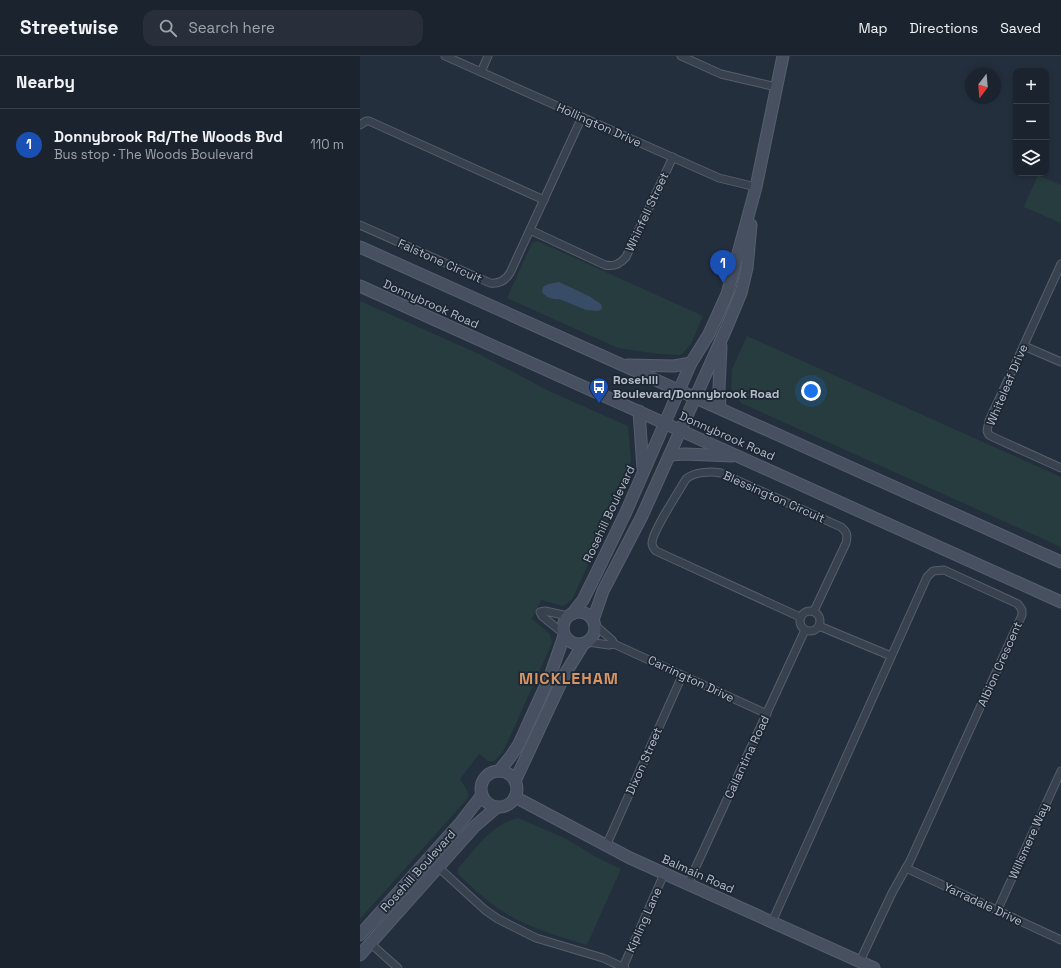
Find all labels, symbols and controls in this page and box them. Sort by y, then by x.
search box [143,10,423,46]
text: Streetwise [20,15,119,40]
icon: search [157,17,179,39]
text: Search here [189,18,275,37]
text: Map [858,19,888,37]
text: Directions [910,19,978,37]
text: Saved [1000,19,1041,37]
north arrow [965,68,1001,104]
map controls [1013,68,1049,176]
button: + [1013,68,1049,104]
text: Nearby [16,71,75,93]
street label: Hollington Drive [554,99,644,151]
button: − [1013,104,1049,140]
text: Donnybrook Rd/The Woods Bvd [54,127,283,146]
text: 1 [26,136,32,153]
text: 110 m [310,136,344,153]
button: layers [1013,140,1049,176]
text: Bus stop · The Woods Boulevard [54,146,253,163]
street label: Whinfell Street [622,170,672,254]
street label: Falstone Circuit [395,235,485,287]
pin: 1 [710,250,736,283]
street label: Donnybrook Road [381,276,481,332]
street label: Whiteleaf Drive [983,342,1031,428]
place label: Rosehill Boulevard/Donnybrook Road [613,372,779,402]
bus stop icon: Rosehill Boulevard/Donnybrook Road [588,376,610,404]
your location [801,381,821,401]
street label: Donnybrook Road [677,408,777,464]
street label: Rosehill Boulevard [579,463,639,565]
street label: Blessington Circuit [721,467,827,527]
street label: Albion Crescent [974,619,1026,709]
street label: Carrington Drive [645,652,737,706]
district label: MICKLEHAM [519,668,619,689]
street label: Callantina Road [721,713,773,801]
street label: Dixon Street [622,725,666,797]
street label: Willsmere Way [1005,800,1053,882]
street label: Rosehill Boulevard [377,826,459,916]
street label: Balmain Road [659,851,737,897]
street label: Yarradale Drive [941,879,1025,929]
street label: Kipling Lane [622,885,666,955]

